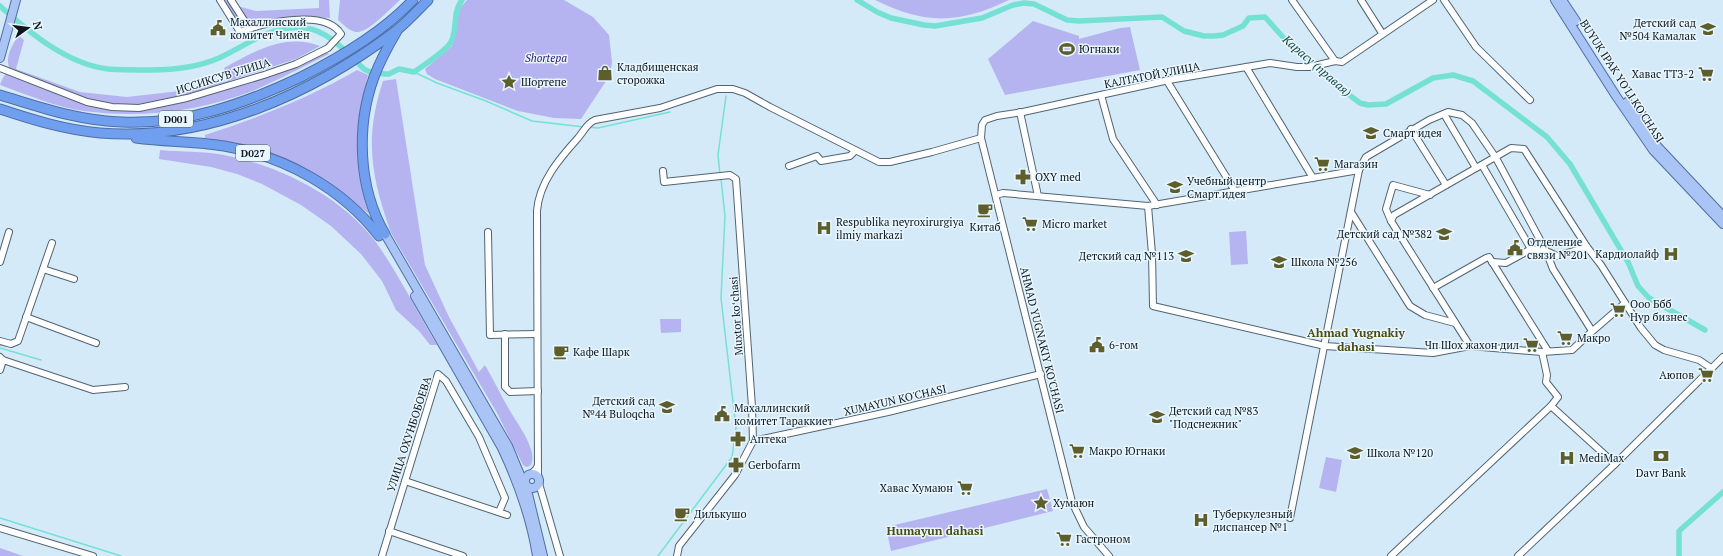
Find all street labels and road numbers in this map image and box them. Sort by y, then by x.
street label: BUYUK IPAK YO'LI KO'CHASI [1577,17,1667,145]
street label: ИССИКСУВ УЛИЦА [174,55,272,97]
street label: КАЛТАТОЙ УЛИЦА [1103,59,1201,91]
road number: D001 [159,111,193,127]
road number: D027 [236,145,270,161]
street label: AHMAD YUGNAKIY KO'CHASI [1017,265,1067,415]
street label: Muxtor koʻchasi [726,276,746,356]
street label: УЛИЦА ОХУНБОБОЕВА [384,374,434,493]
street label: XUMAYUN KO'CHASI [842,381,948,419]

